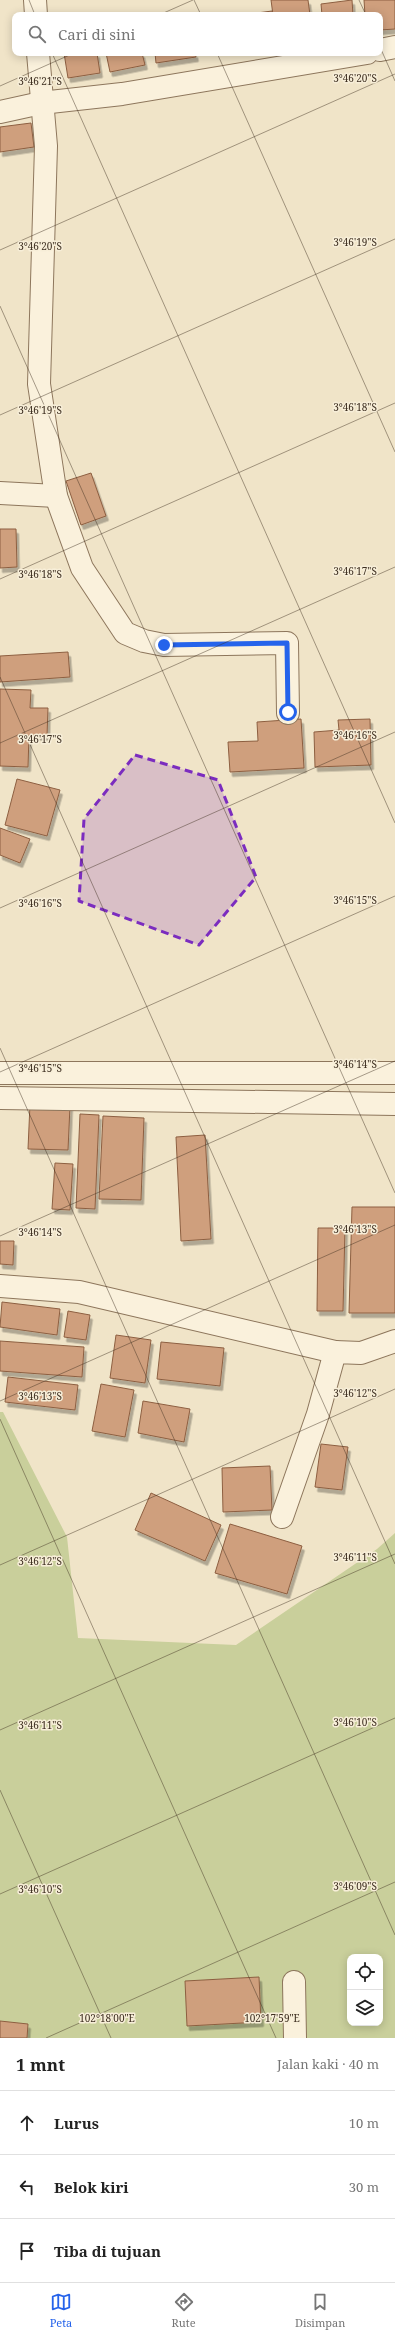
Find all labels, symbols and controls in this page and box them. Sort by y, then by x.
search box [12,12,383,56]
icon: search [26,23,48,45]
text: Cari di sini [58,24,135,44]
text: 3°46'20"S [333,71,377,85]
text: 3°46'21"S [18,74,62,88]
text: 3°46'19"S [333,235,377,249]
text: 3°46'20"S [18,239,62,253]
text: 3°46'18"S [333,400,377,414]
text: 3°46'19"S [18,403,62,417]
text: 3°46'17"S [333,564,377,578]
text: 3°46'18"S [18,567,62,581]
route end [155,636,173,654]
route start [279,703,297,721]
text: 3°46'16"S [333,728,377,742]
text: 3°46'17"S [18,732,62,746]
text: 3°46'15"S [333,893,377,907]
text: 3°46'16"S [18,896,62,910]
text: 3°46'14"S [333,1057,377,1071]
text: 3°46'15"S [18,1061,62,1075]
text: 3°46'13"S [333,1222,377,1236]
text: 3°46'14"S [18,1225,62,1239]
text: 3°46'12"S [333,1386,377,1400]
text: 3°46'13"S [18,1389,62,1403]
text: 3°46'11"S [333,1550,377,1564]
text: 3°46'12"S [18,1554,62,1568]
text: 3°46'10"S [333,1715,377,1729]
text: 3°46'11"S [18,1718,62,1732]
text: 3°46'09"S [333,1879,377,1893]
text: 3°46'10"S [18,1882,62,1896]
map controls [347,1954,383,2026]
button: locate [347,1954,383,1990]
button: layers [347,1990,383,2026]
text: 102°18'00"E [79,2011,135,2025]
text: 102°17'59"E [244,2011,300,2025]
text: 1 mnt [16,2053,65,2076]
text: Jalan kaki · 40 m [277,2055,379,2073]
icon: ahead [16,2112,38,2134]
text: Lurus [54,2113,99,2133]
text: 10 m [349,2114,379,2132]
icon: left [16,2176,38,2198]
text: Belok kiri [54,2177,129,2197]
text: 30 m [349,2178,379,2196]
icon: arrive [16,2240,38,2262]
text: Tiba di tujuan [54,2241,161,2261]
tab: Peta [50,2291,72,2330]
tab: Rute [172,2291,196,2330]
tab: Disimpan [295,2291,345,2330]

